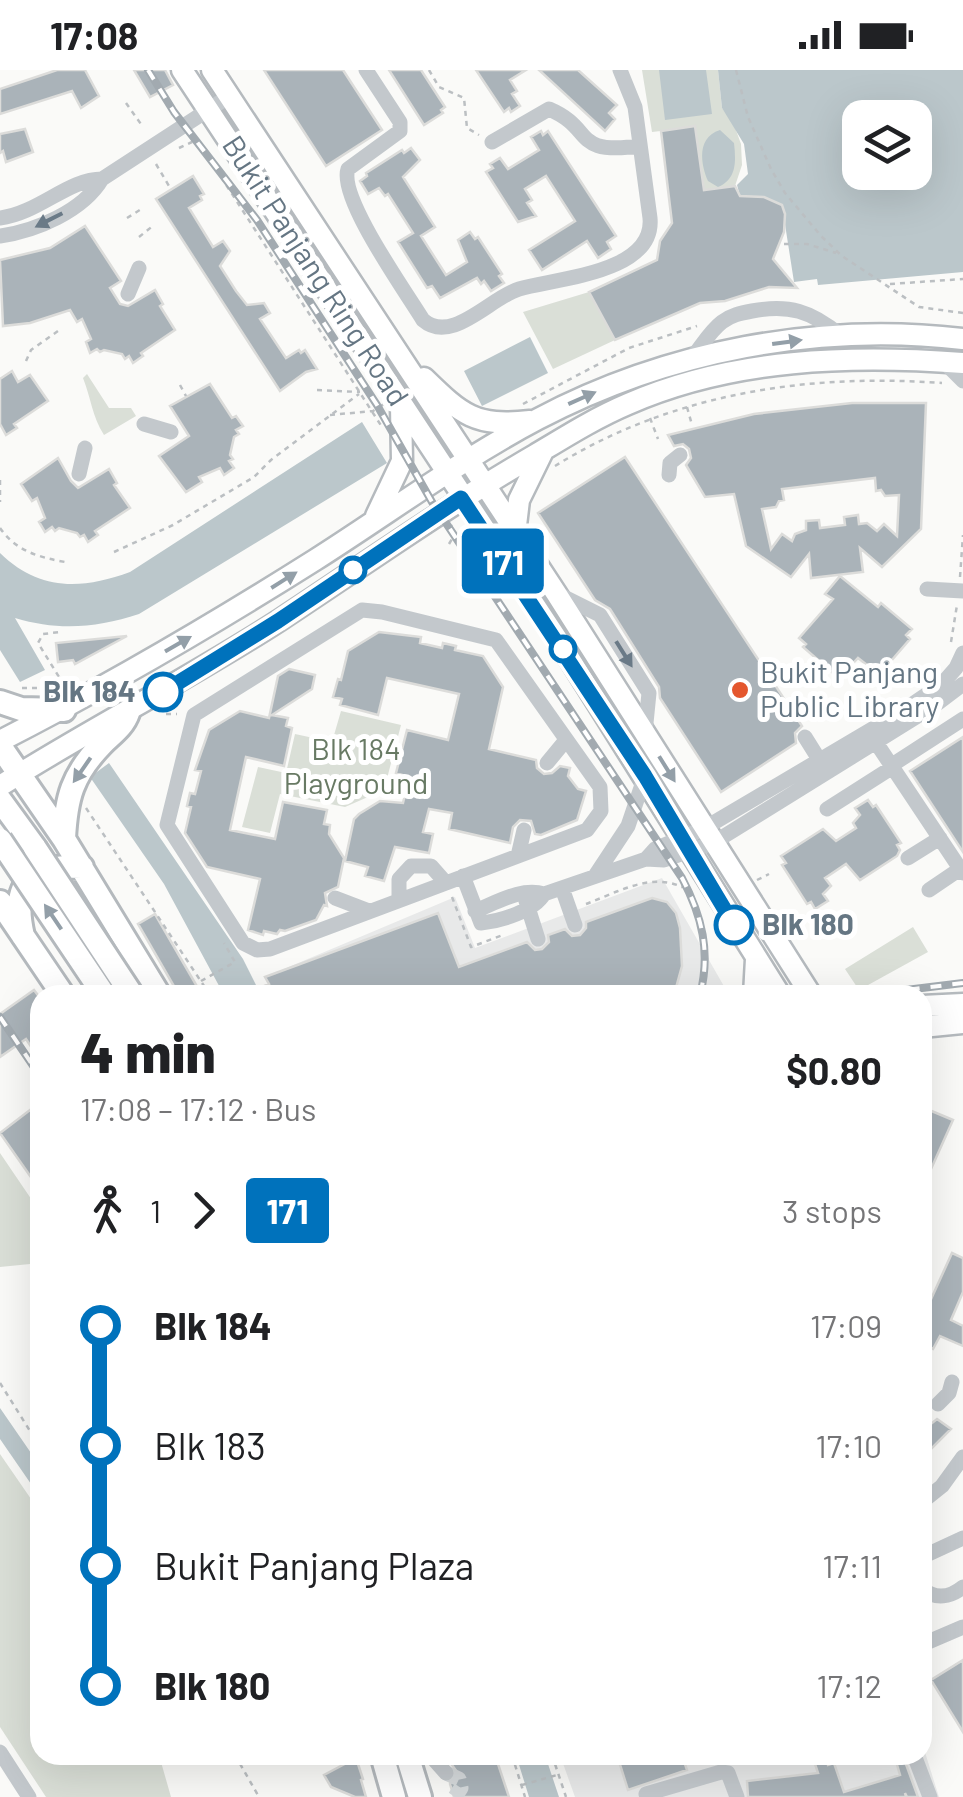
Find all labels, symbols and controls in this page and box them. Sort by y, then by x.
text: 17:08 [50,12,138,58]
map controls [842,100,932,190]
button: layers [842,100,932,190]
street label: Bukit Panjang Ring Road [216,128,417,412]
one-way arrow [34,211,63,228]
one-way arrow [772,333,803,349]
one-way arrow [567,390,597,406]
line badge: 171 [446,528,560,594]
text: 171 [482,540,524,582]
unlabelled marker [340,557,366,583]
one-way arrow [270,571,297,590]
one-way arrow [164,636,192,653]
unlabelled marker [550,636,576,662]
one-way arrow [615,640,633,668]
place label: Bukit Panjang Public Library [760,653,939,723]
place label: Blk 184 [43,672,136,708]
marker: Blk 184 [144,673,182,711]
marker: Bukit Panjang Public Library [729,679,751,701]
park label: Blk 184 Playground [284,730,428,800]
one-way arrow [658,755,675,783]
one-way arrow [73,756,93,783]
one-way arrow [44,904,62,931]
place label: Blk 180 [762,905,854,941]
marker: Blk 180 [715,906,753,944]
text: 4 min [80,1018,216,1084]
text: $0.80 [786,1047,882,1093]
text: 17:08 – 17:12 · Bus [80,1089,316,1127]
icon: walk [80,1183,135,1238]
icon: forward [176,1183,231,1238]
text: 171 [266,1189,309,1231]
text: 1 [150,1191,161,1229]
text: 3 stops [782,1191,882,1229]
text: Blk 184 [154,1302,272,1348]
text: 17:09 [810,1306,882,1344]
text: Blk 183 [154,1422,266,1468]
text: 17:10 [816,1426,882,1464]
text: Bukit Panjang Plaza [154,1542,474,1588]
text: 17:11 [822,1546,882,1584]
text: Blk 180 [154,1662,270,1708]
text: 17:12 [816,1666,882,1704]

